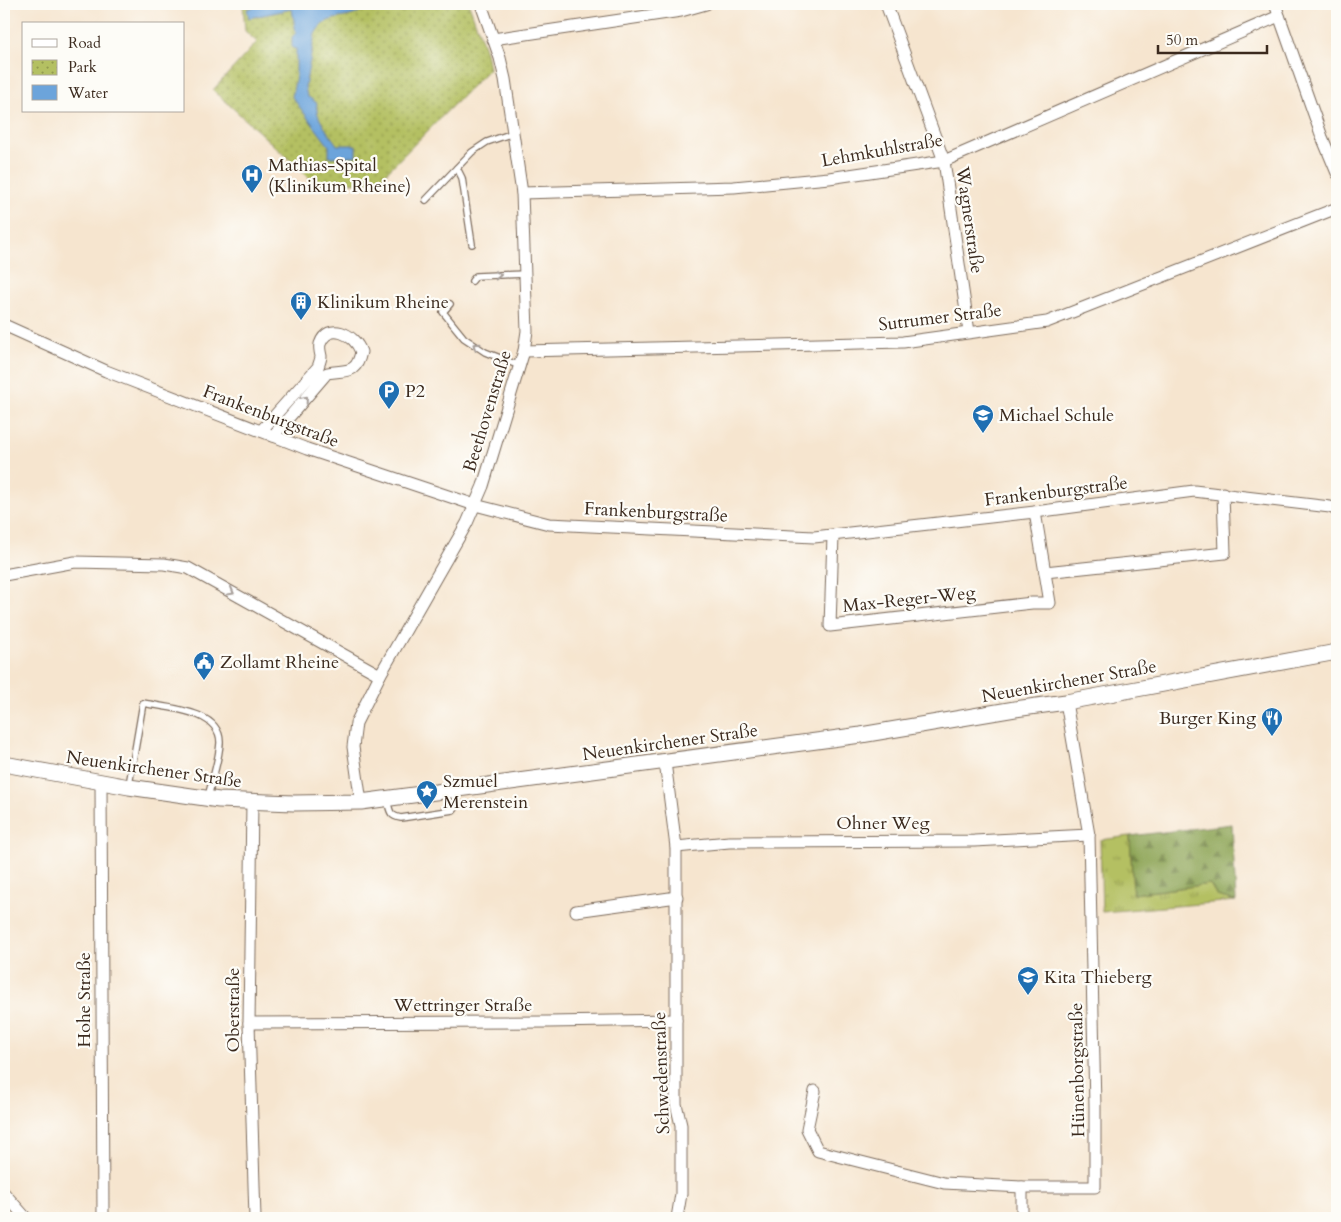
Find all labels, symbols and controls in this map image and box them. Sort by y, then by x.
legend [22,22,185,112]
scale bar [1158,22,1267,54]
text: 50 m [1166,30,1198,50]
text: Road [68,33,101,53]
text: Park [68,57,97,77]
text: Water [67,83,109,103]
street label: Lehmkuhlstraße [819,127,945,173]
place label: Mathias-Spital (Klinikum Rheine) [268,153,411,199]
hospital icon: Mathias-Spital (Klinikum Rheine) [240,163,264,194]
street label: Wagnerstraße [949,164,989,275]
one-way arrow [494,270,502,281]
building icon: Klinikum Rheine [289,290,313,321]
place label: Klinikum Rheine [317,290,449,315]
street label: Sutrumer Straße [877,298,1003,337]
one-way arrow [472,343,482,352]
street label: Beethovenstraße [457,347,518,475]
street label: Frankenburgstraße [199,379,343,454]
parking icon: P2 [377,379,401,410]
place label: P2 [405,379,425,404]
one-way arrow [299,395,308,404]
school or university icon: Michael Schule [971,403,995,434]
place label: Michael Schule [999,403,1114,428]
street label: Frankenburgstraße [983,470,1129,513]
street label: Frankenburgstraße [583,496,729,529]
street label: Max-Reger-Weg [841,580,978,619]
one-way arrow [225,586,234,596]
public building icon: Zollamt Rheine [192,650,216,681]
place label: Zollamt Rheine [220,650,339,675]
street label: Neuenkirchener Straße [980,654,1158,709]
place label: Burger King [1159,706,1257,731]
restaurant icon: Burger King [1260,706,1284,737]
street label: Neuenkirchener Straße [581,718,759,767]
street label: Neuenkirchener Straße [65,745,243,794]
place label: Szmuel Merenstein [443,769,529,815]
place icon: Szmuel Merenstein [415,779,439,810]
street label: Ohner Weg [836,811,931,836]
street label: Hohe Straße [72,952,97,1048]
school or university icon: Kita Thieberg [1016,965,1040,996]
place label: Kita Thieberg [1044,965,1152,990]
street label: Oberstraße [221,968,246,1052]
street label: Wettringer Straße [393,993,532,1018]
street label: Hünenborgstraße [1064,1003,1091,1137]
street label: Schwedenstraße [647,1011,676,1135]

